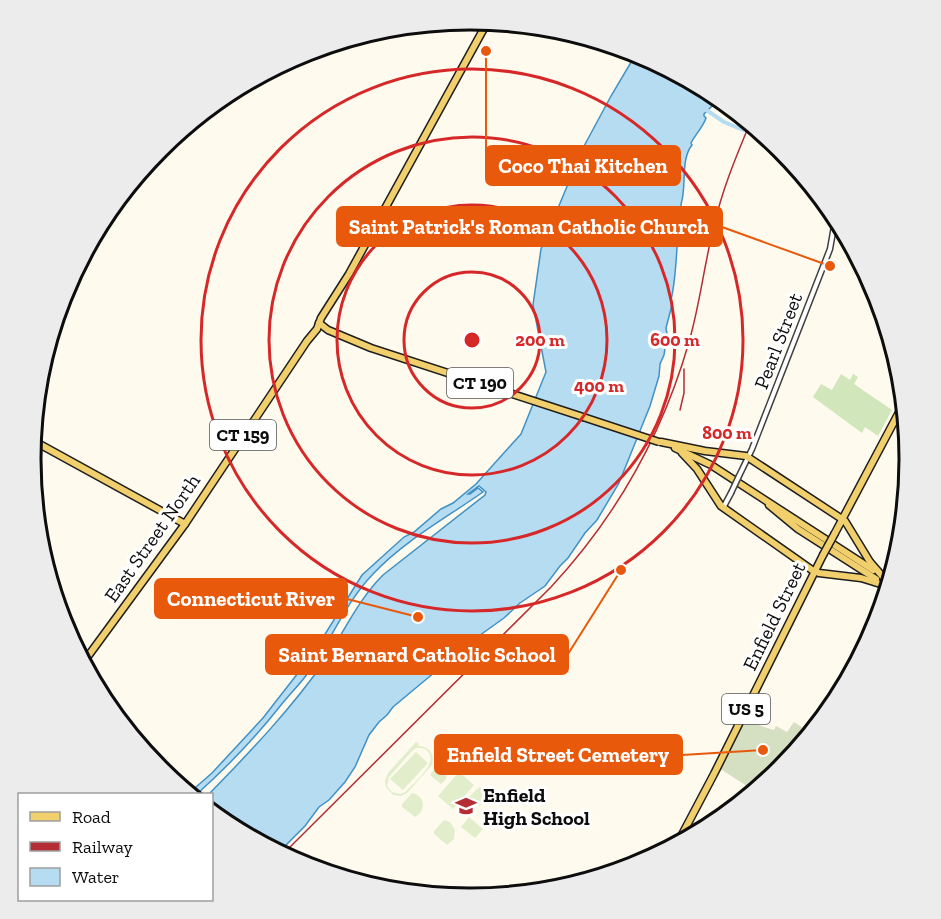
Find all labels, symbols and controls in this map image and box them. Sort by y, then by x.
callout: Coco Thai Kitchen [486,146,680,185]
text: Coco Thai Kitchen [498,153,668,178]
callout: Saint Patrick's Roman Catholic Church [337,207,722,246]
text: Saint Patrick's Roman Catholic Church [349,214,709,239]
street label: Pearl Street [749,289,807,392]
text: 200 m [515,329,565,351]
text: 600 m [650,329,700,351]
centre of rings [462,330,482,350]
road number: CT 190 [447,368,513,398]
text: 400 m [574,375,624,397]
road number: CT 159 [210,420,276,450]
text: 800 m [702,422,752,444]
street label: East Street North [99,469,206,607]
street label: Enfield Street [737,557,811,674]
callout: Connecticut River [155,579,347,618]
text: Connecticut River [167,586,335,611]
callout: Saint Bernard Catholic School [266,635,568,674]
text: Saint Bernard Catholic School [278,642,556,667]
road number: US 5 [722,694,770,724]
callout: Enfield Street Cemetery [435,735,682,774]
text: Enfield Street Cemetery [447,742,669,767]
place label: Enfield High School [483,783,590,830]
legend [18,793,213,901]
school or university icon: Enfield High School [454,794,478,818]
text: Road [72,806,111,828]
text: Railway [72,836,134,858]
text: Water [72,866,119,888]

